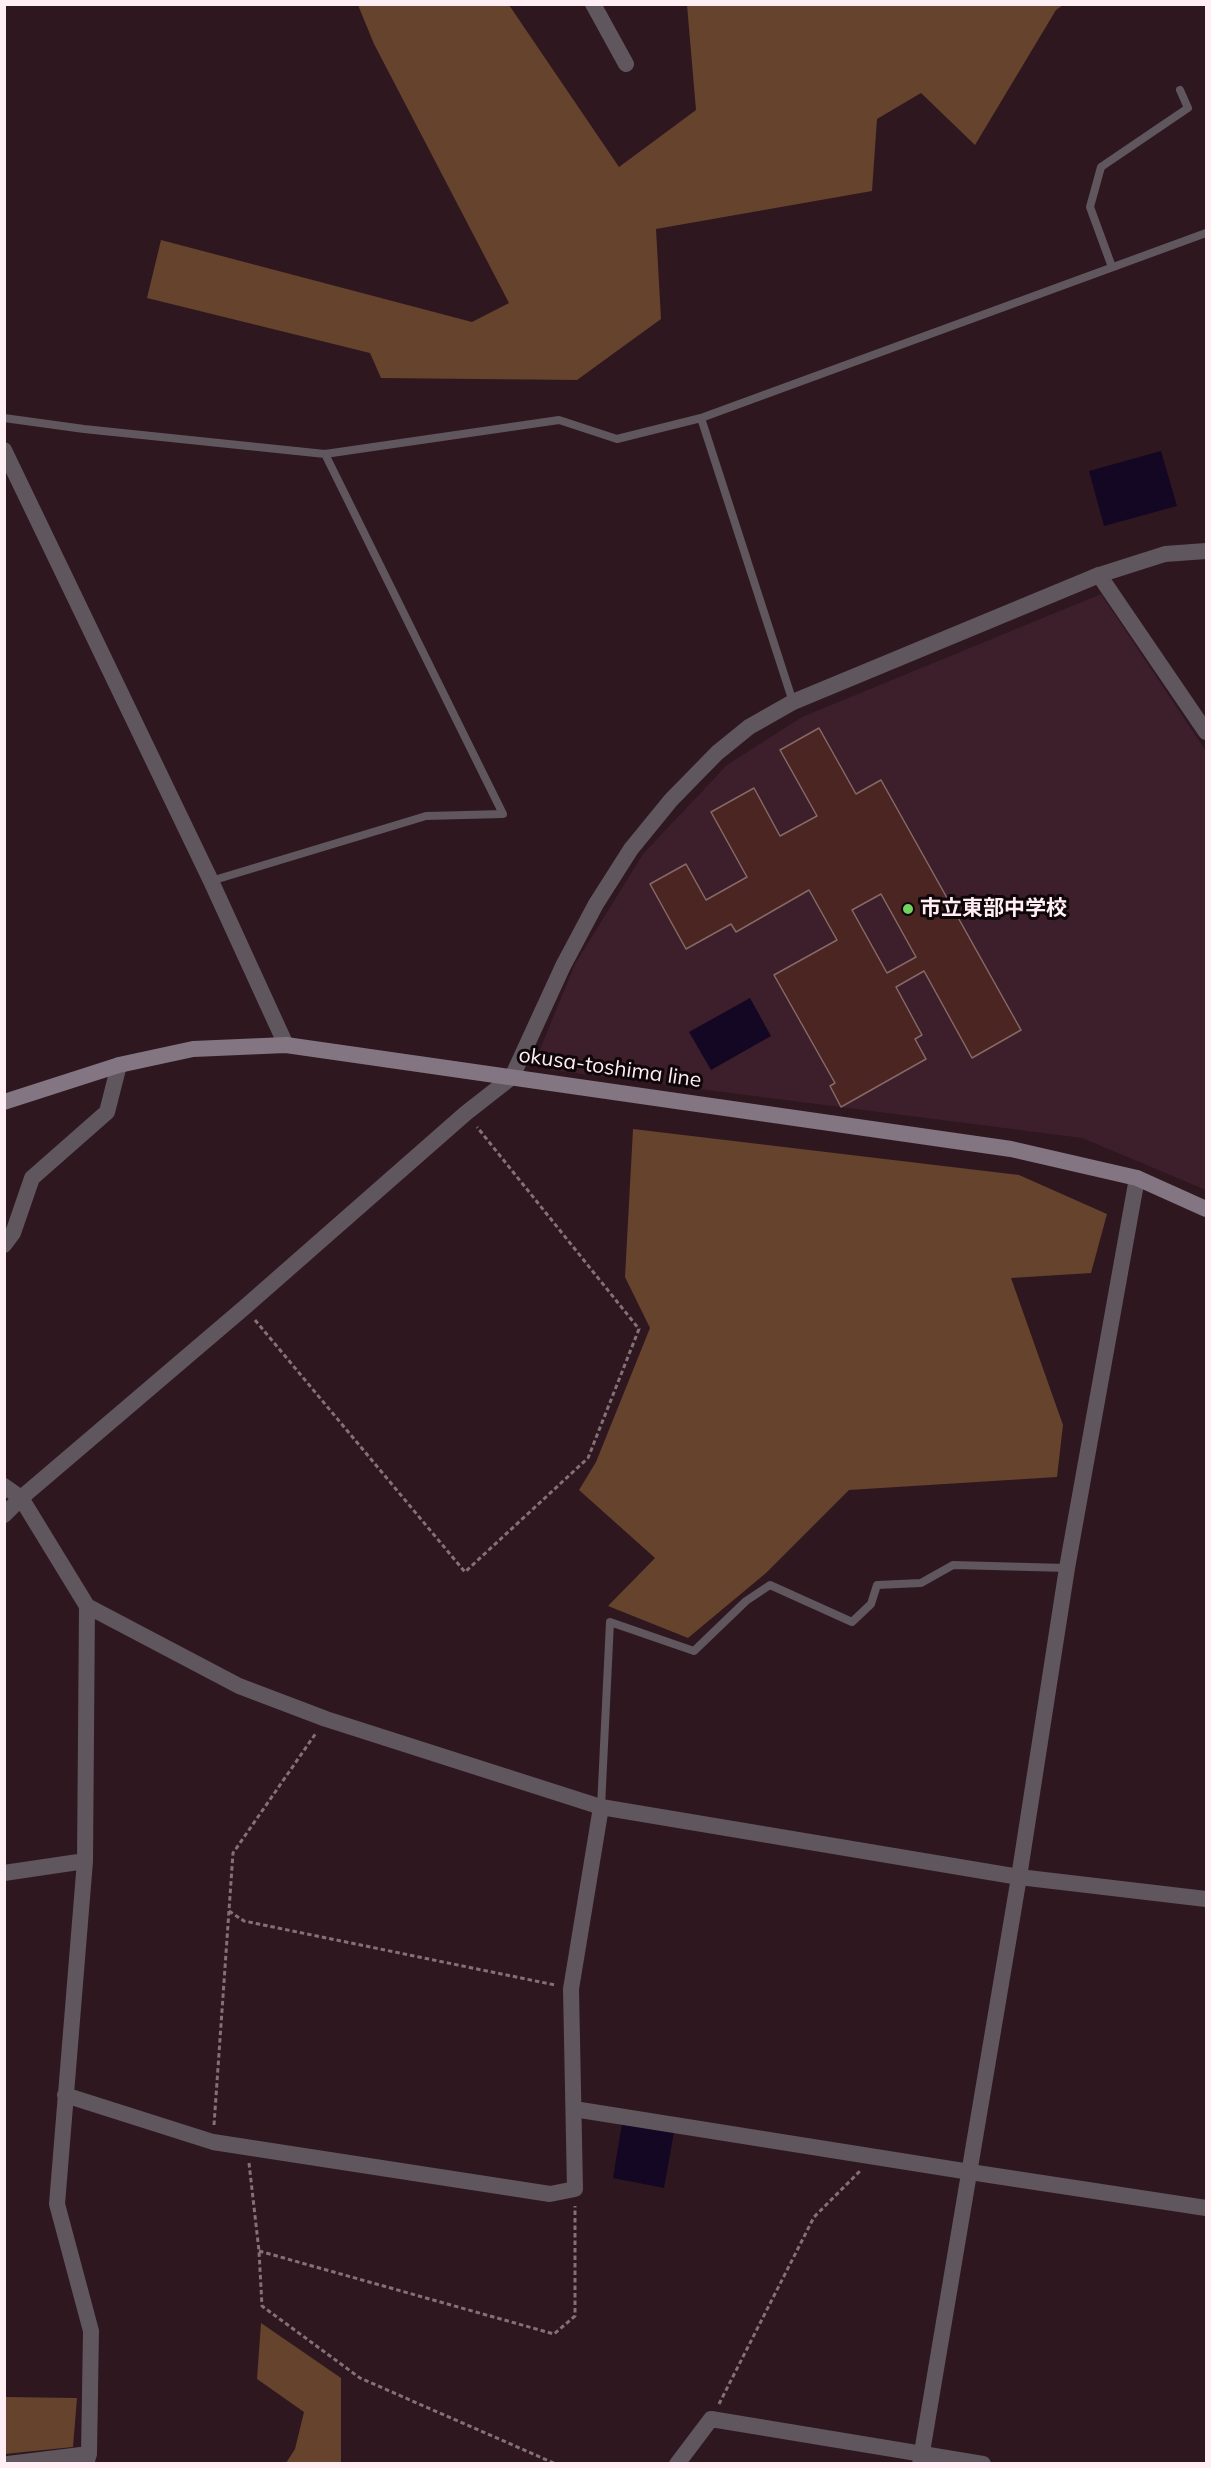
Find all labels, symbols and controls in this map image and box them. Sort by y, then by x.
place label: 市立東部中学校 [920,896,1067,922]
marker: 市立東部中学校 [901,902,915,916]
street label: okusa-toshima line [517,1043,703,1093]

